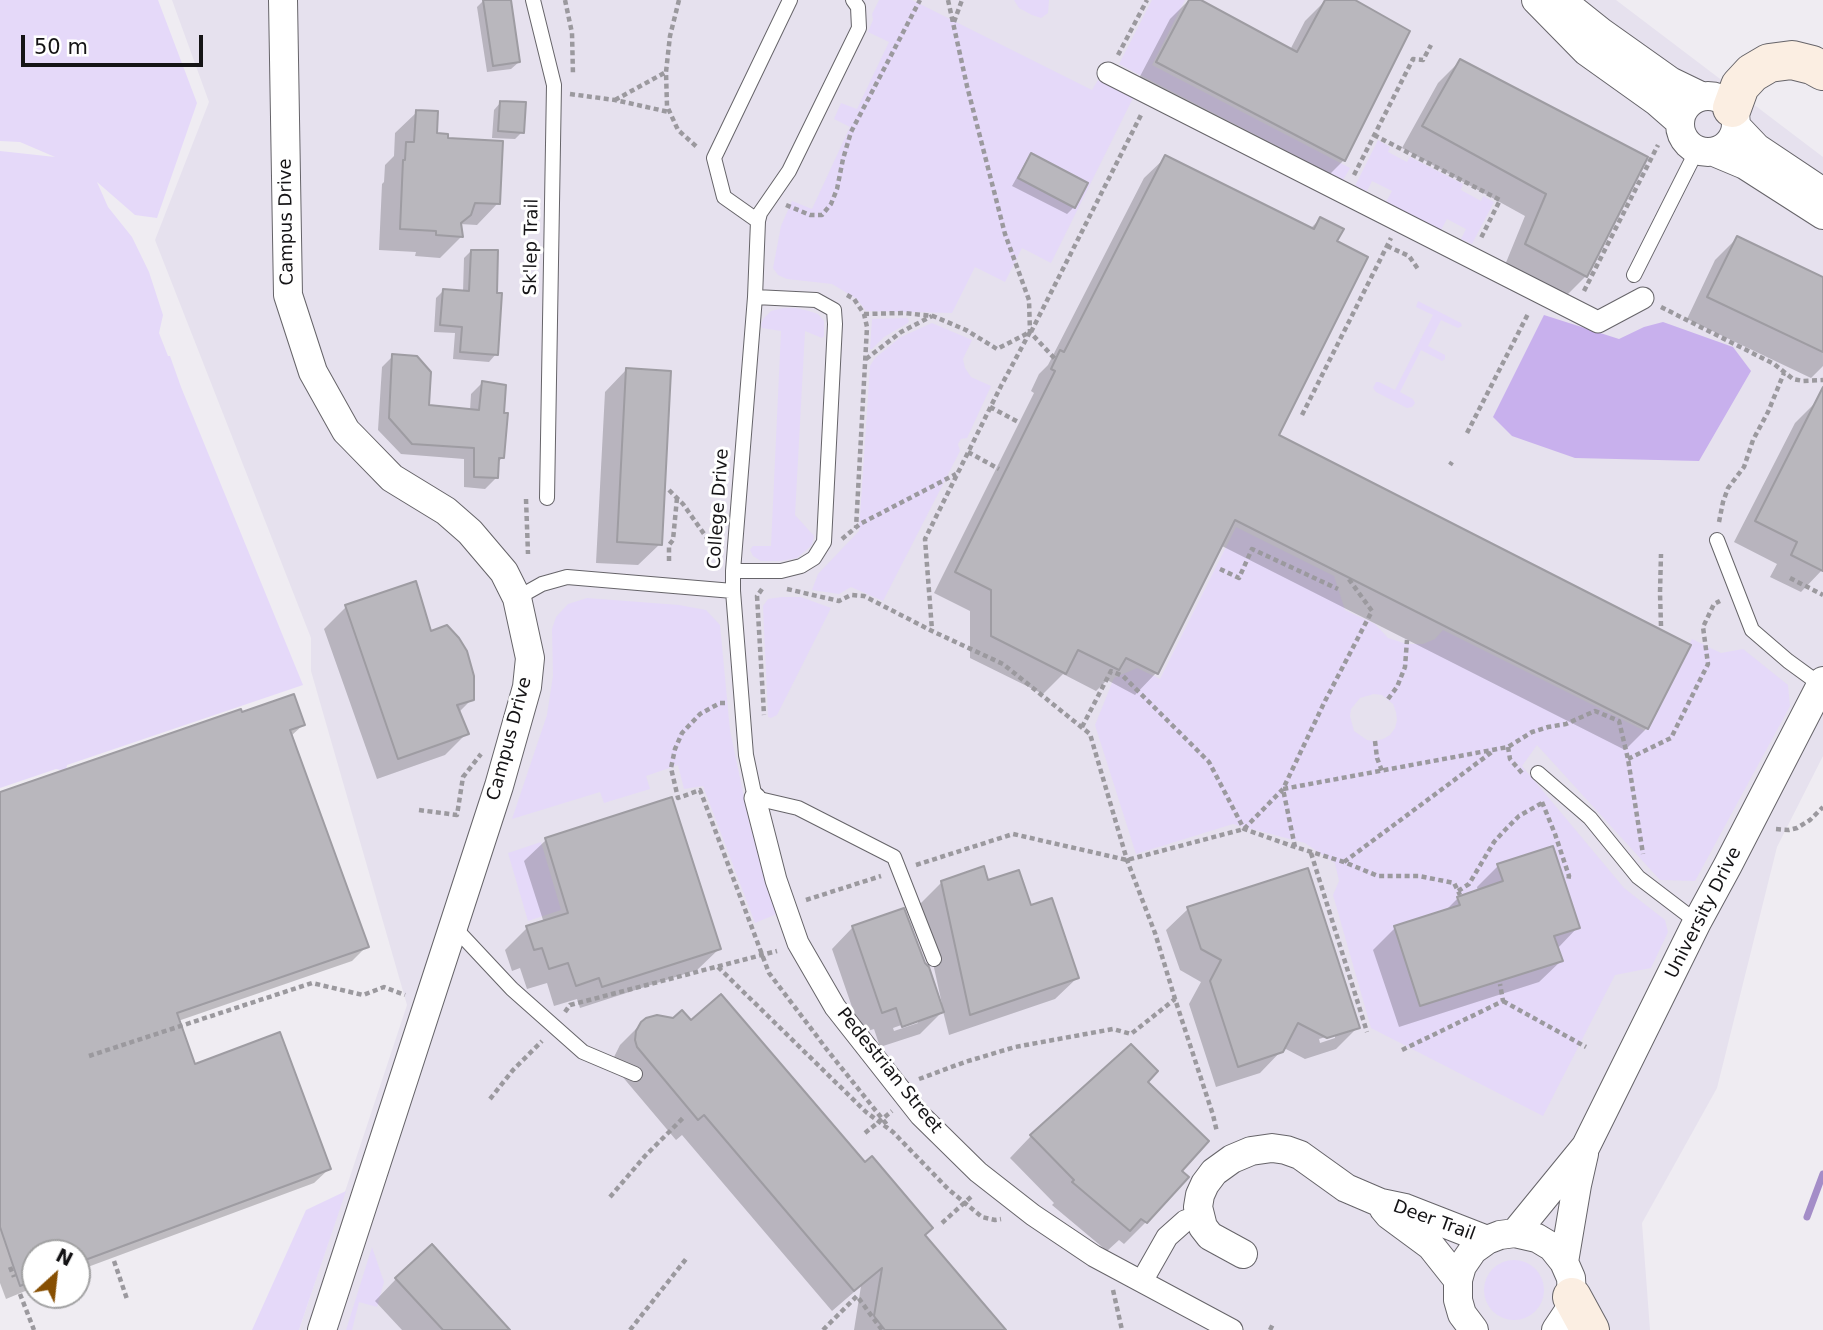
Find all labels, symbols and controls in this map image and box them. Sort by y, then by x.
scale bar [24,21,206,65]
text: 50 m [34,35,88,59]
street label: Campus Drive [275,158,299,286]
street label: Sk'lep Trail [520,198,544,296]
street label: College Drive [704,448,734,570]
street label: Campus Drive [483,675,537,803]
street label: University Drive [1662,844,1746,982]
street label: Pedestrian Street [832,1004,946,1138]
street label: Deer Trail [1390,1196,1478,1246]
north arrow [21,1239,91,1309]
text: N [53,1244,77,1270]

